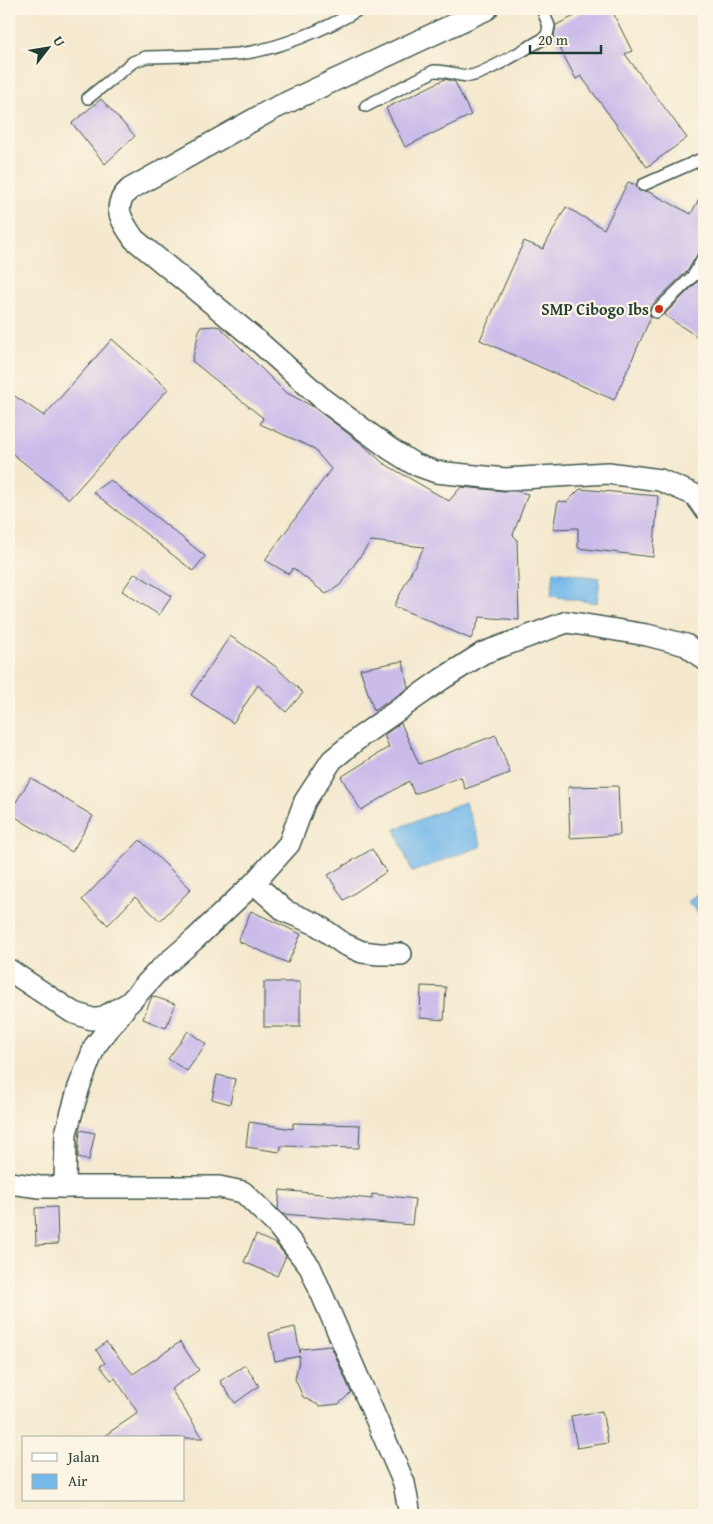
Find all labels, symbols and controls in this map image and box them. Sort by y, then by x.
north arrow [22,22,72,72]
scale bar [530,22,602,54]
text: 20 m [538,29,569,50]
text: U [48,32,70,51]
place label: SMP Cibogo Ibs [541,297,649,321]
marker: SMP Cibogo Ibs [653,303,665,315]
legend [22,1436,185,1502]
text: Jalan [66,1446,100,1467]
text: Air [68,1470,88,1491]

